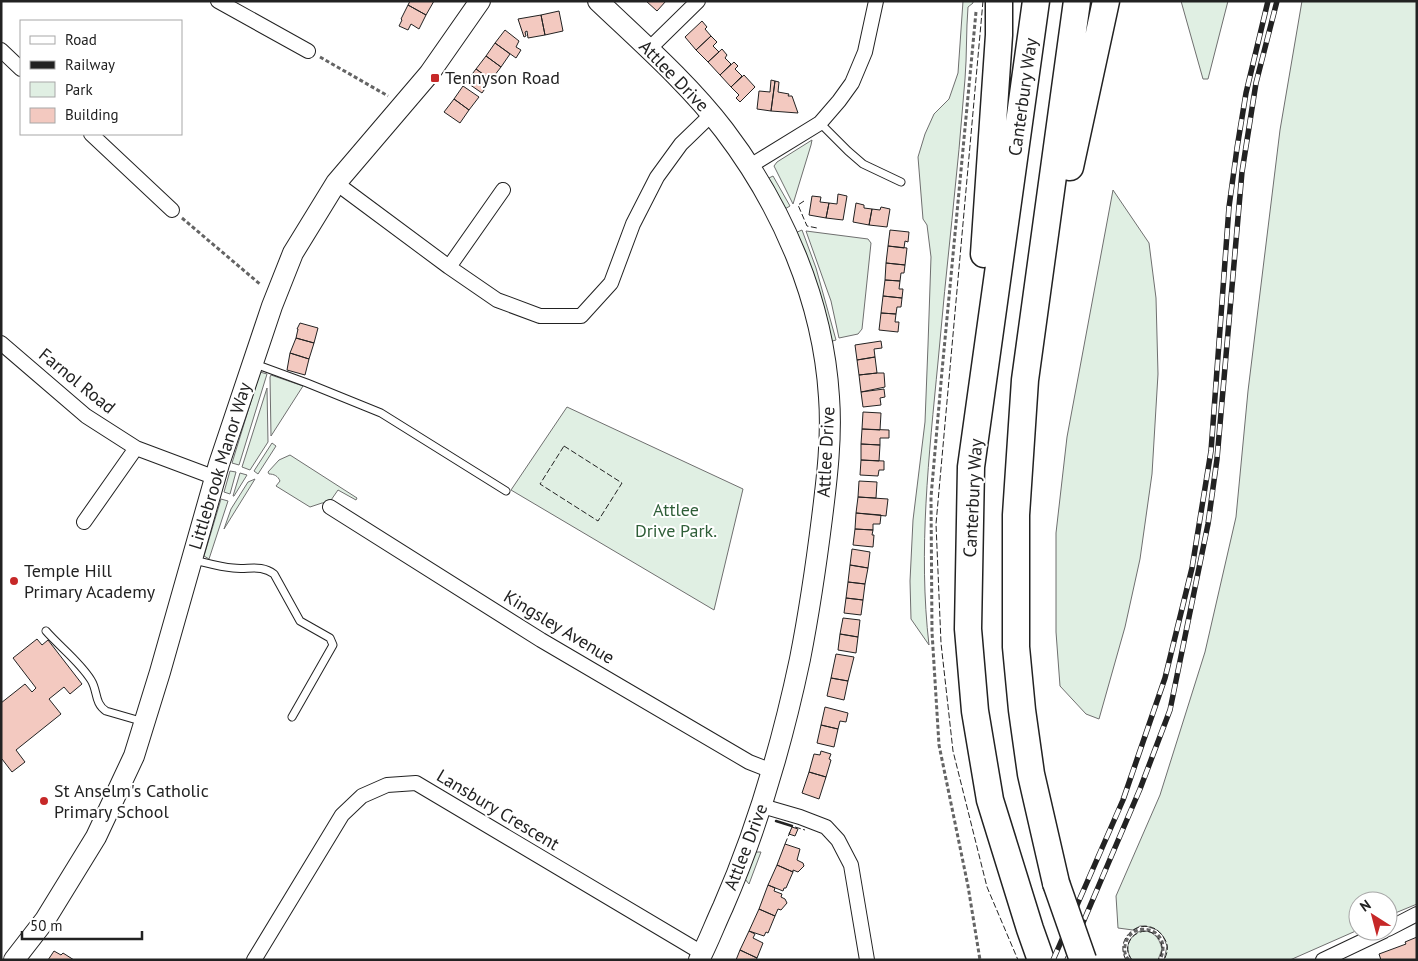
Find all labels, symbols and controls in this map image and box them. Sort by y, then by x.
legend [20,20,182,135]
text: Road [65,30,97,49]
street label: Attlee Drive [634,35,714,116]
street label: Canterbury Way [1003,36,1042,158]
text: Railway [65,55,115,74]
place label: Tennyson Road [445,66,560,89]
marker: Tennyson Road [429,72,441,84]
text: Park [65,80,93,99]
text: Building [65,105,119,124]
street label: Farnol Road [34,343,120,419]
street label: Littlebrook Manor Way [183,379,256,552]
street label: Attlee Drive [812,406,839,498]
street label: Canterbury Way [958,437,987,558]
park label: Attlee Drive Park. [635,498,717,542]
place label: Temple Hill Primary Academy [24,559,156,603]
marker: Temple Hill Primary Academy [8,575,20,587]
street label: Kingsley Avenue [500,584,619,669]
street label: Lansbury Crescent [433,764,564,855]
place label: St Anselm's Catholic Primary School [54,779,209,823]
marker: St Anselm's Catholic Primary School [38,795,50,807]
street label: Attlee Drive [718,800,773,893]
north arrow [1348,891,1398,941]
text: N [1356,895,1374,915]
scale bar [22,908,142,940]
text: 50 m [30,916,63,935]

